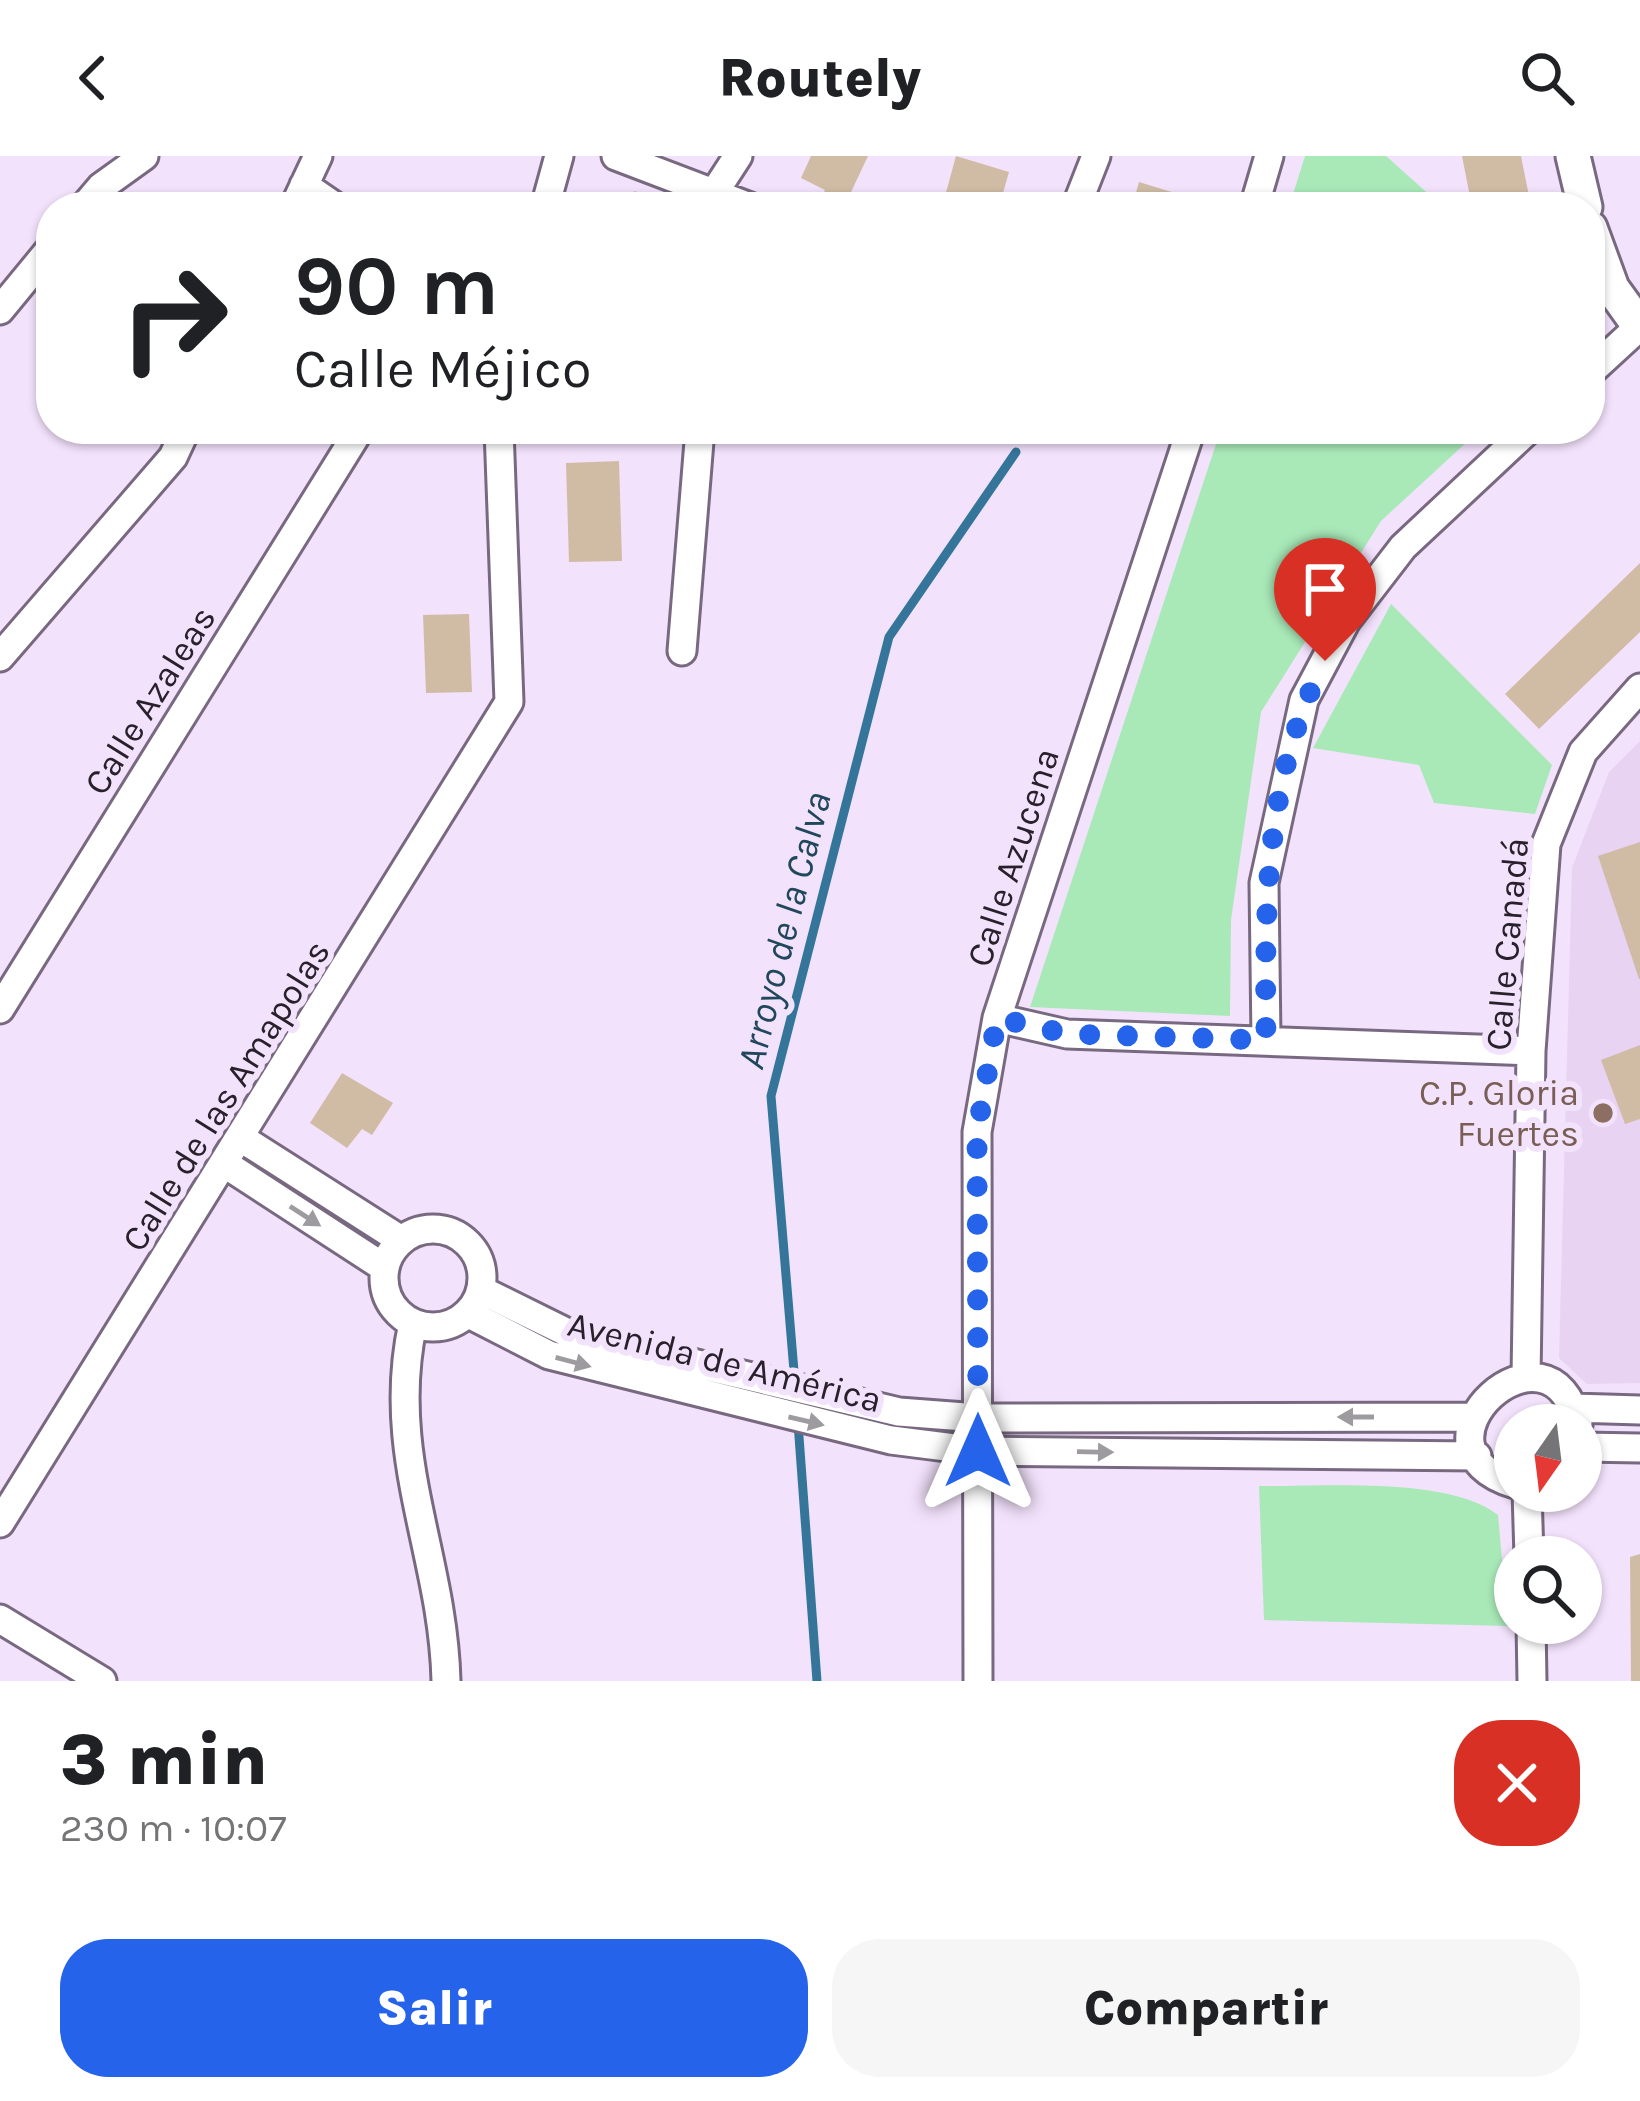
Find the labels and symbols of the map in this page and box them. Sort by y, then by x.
pin [1274,538,1376,661]
street label: Calle Azaleas [75,599,224,802]
street label: Calle Azucena [958,743,1068,972]
water label: Arroyo de la Calva [727,787,841,1074]
street label: Calle Canadá [1477,836,1537,1052]
street label: Calle de las Amapolas [113,932,339,1259]
place label: C.P. Gloria Fuertes [1419,1072,1579,1155]
marker: C.P. Gloria Fuertes [1590,1100,1616,1126]
one-way arrow [288,1204,321,1226]
street label: Avenida de América [563,1303,886,1421]
one-way arrow [555,1353,592,1372]
position arrow [915,1388,1041,1514]
north arrow [1494,1404,1602,1512]
one-way arrow [1336,1407,1374,1427]
one-way arrow [788,1412,826,1431]
one-way arrow [1077,1442,1115,1462]

